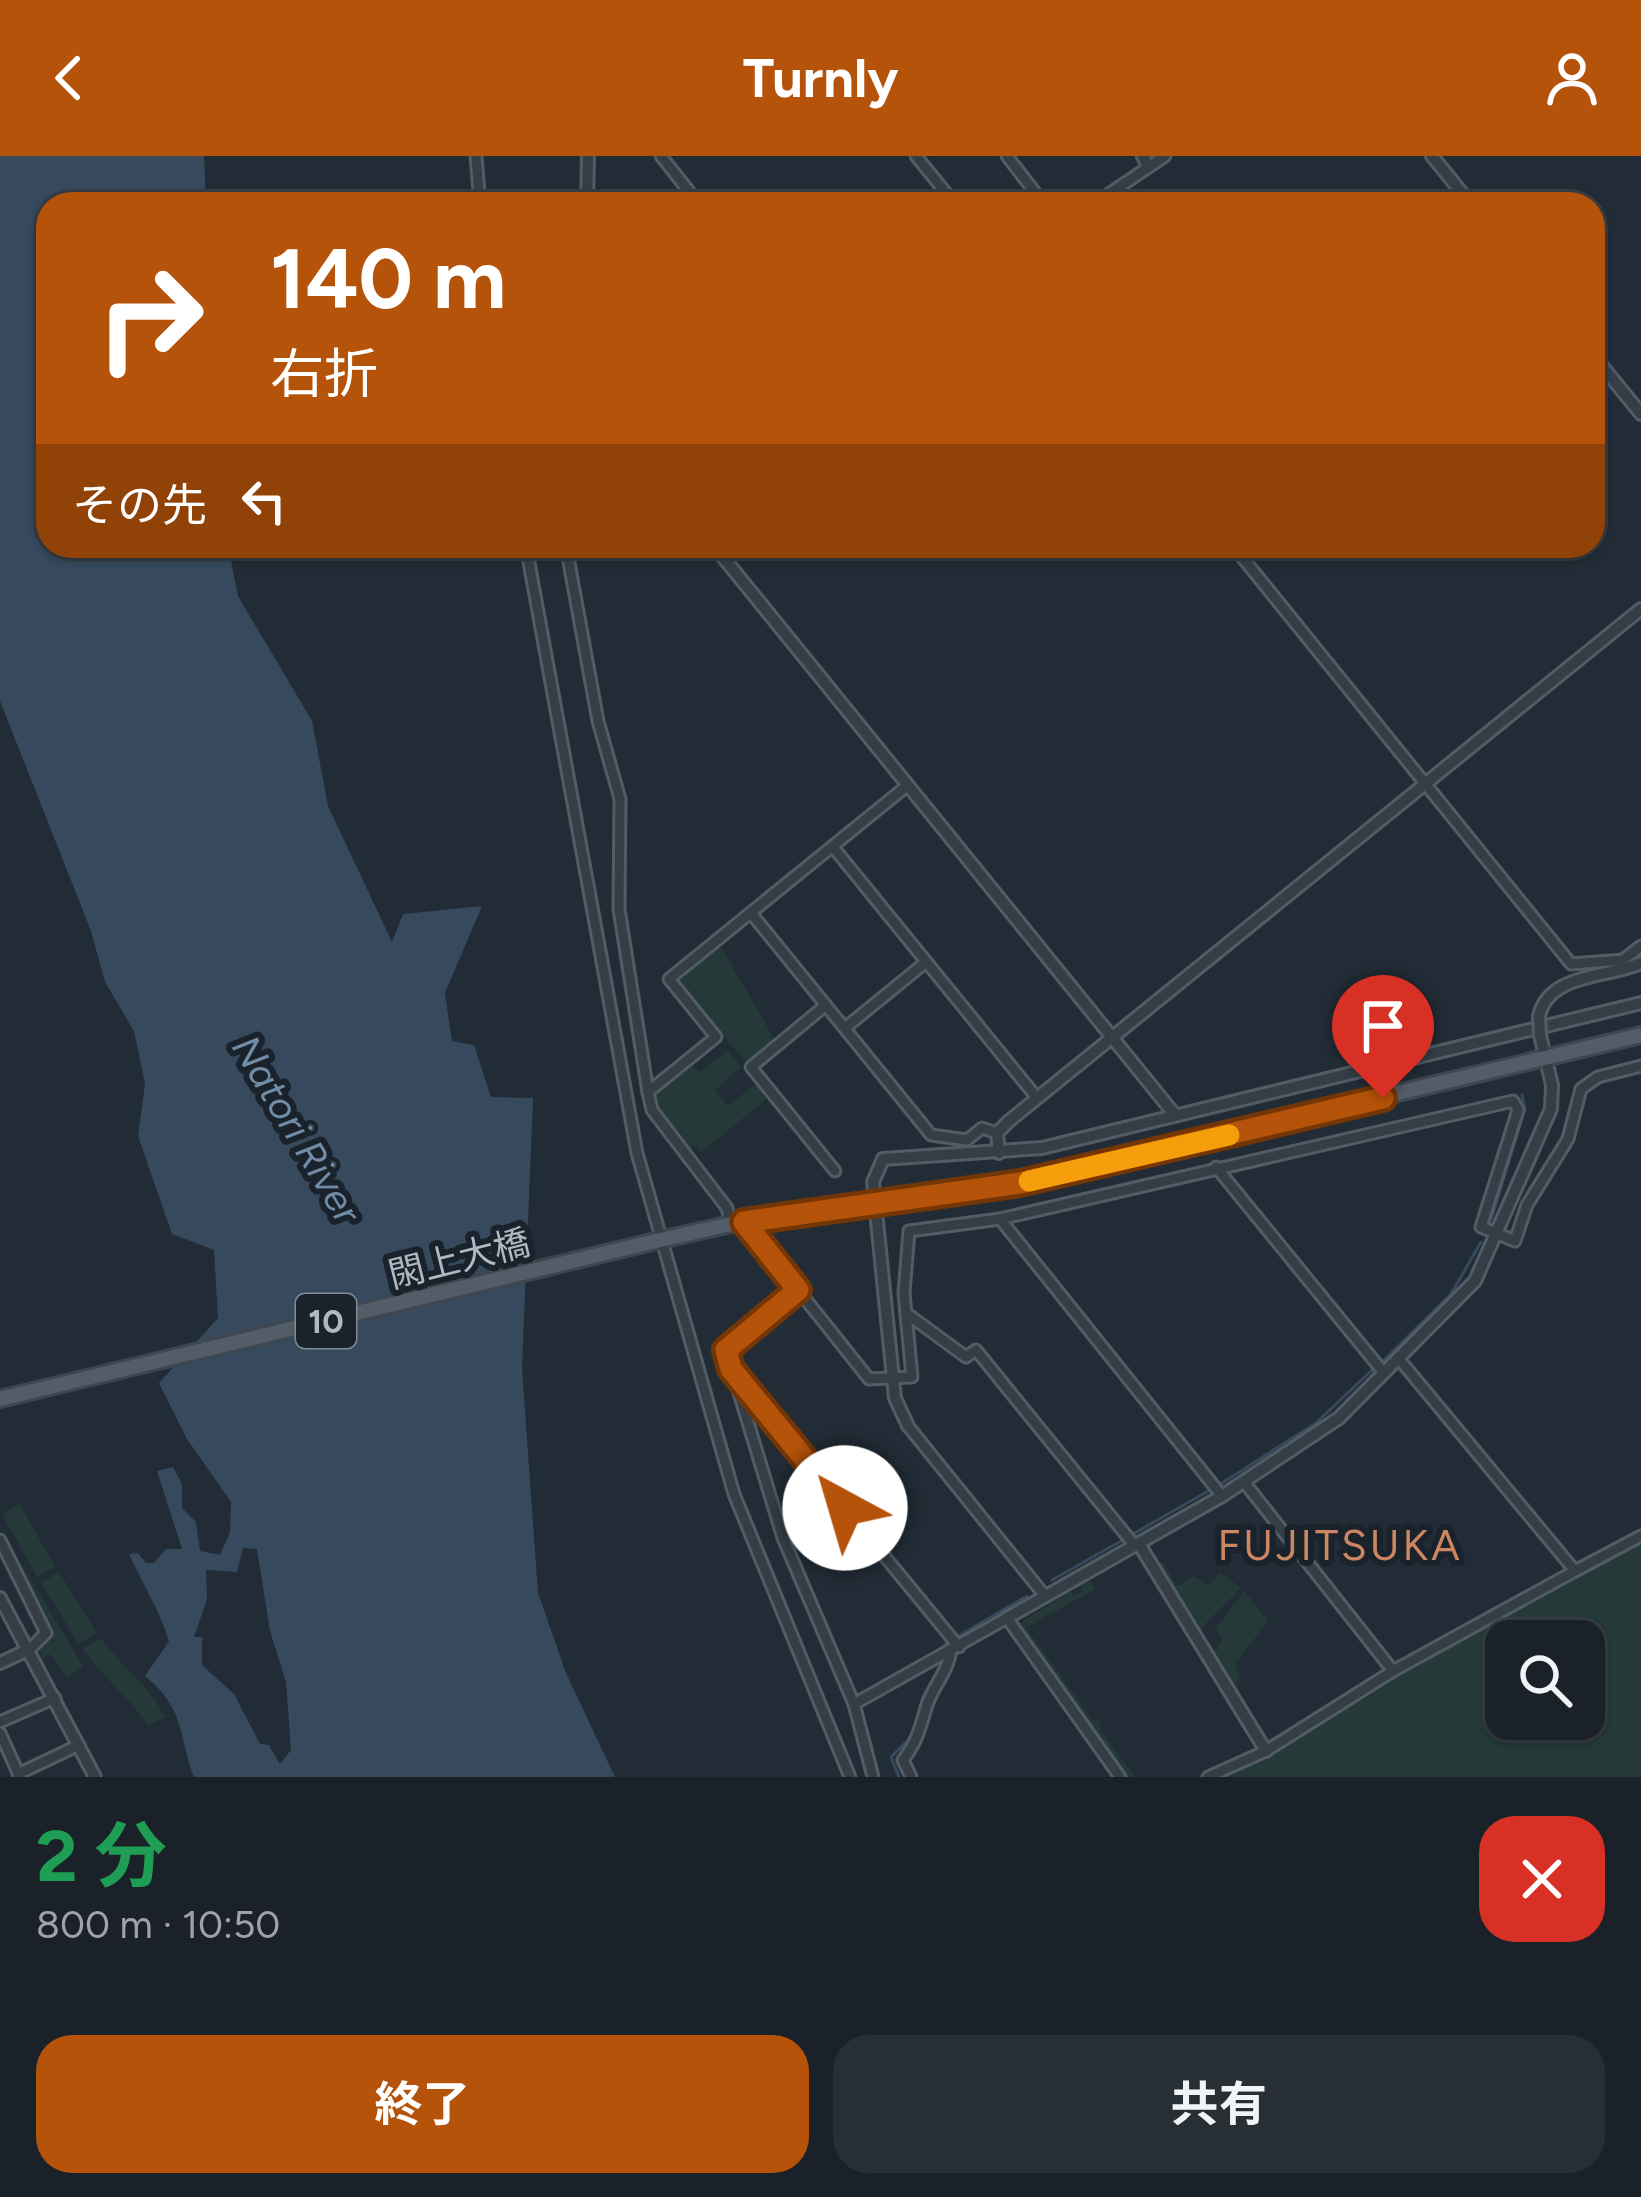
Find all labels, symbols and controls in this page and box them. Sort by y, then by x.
icon: back [36,45,102,111]
icon: person [1539,45,1605,111]
text: Turnly [743,46,898,111]
text: 140 m [270,228,506,329]
icon: right [72,240,228,396]
text: 右折 [270,342,378,407]
icon: left [231,468,297,534]
text: その先 [72,478,207,532]
pin [1332,975,1434,1098]
icon: arrive [1350,993,1416,1059]
water label: Natori River [222,1027,372,1233]
street label: 閖上大橋 [384,1220,534,1297]
road number: 10 [296,1294,356,1348]
position arrow [782,1445,908,1571]
district label: FUJITSUKA [1217,1520,1463,1571]
map controls [1485,1620,1605,1740]
button: search [1485,1620,1605,1740]
text: 2 分 [36,1813,167,1899]
button: close [1479,1816,1605,1942]
text: 800 m · 10:50 [36,1901,280,1948]
button: 終了 [36,2035,809,2173]
button: 共有 [833,2035,1605,2173]

